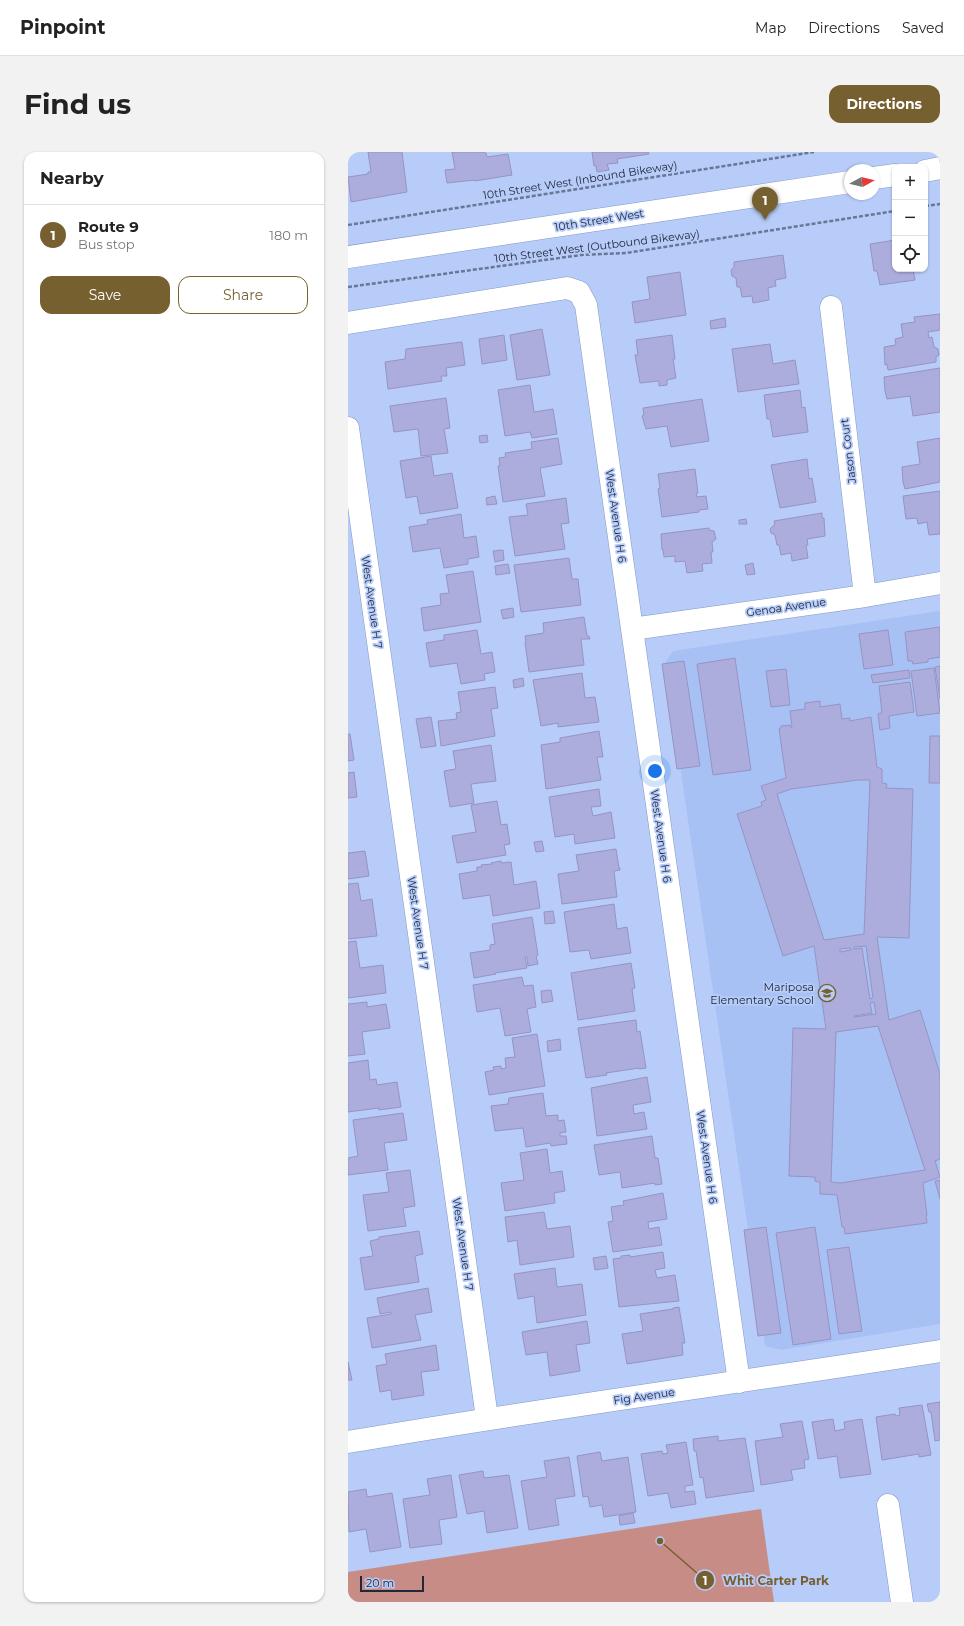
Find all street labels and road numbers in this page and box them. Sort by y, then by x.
street label: 10th Street West (Inbound Bikeway) [482,158,678,202]
street label: 10th Street West [553,206,645,234]
street label: 10th Street West (Outbound Bikeway) [493,226,701,266]
street label: Jason Court [837,417,859,485]
street label: West Avenue H 6 [603,469,630,564]
street label: West Avenue H 7 [359,555,385,649]
street label: Genoa Avenue [745,594,827,620]
street label: West Avenue H 6 [648,789,675,884]
street label: West Avenue H 7 [405,876,431,970]
street label: West Avenue H 6 [694,1110,721,1205]
street label: West Avenue H 7 [450,1197,476,1291]
street label: Fig Avenue [612,1385,676,1407]

